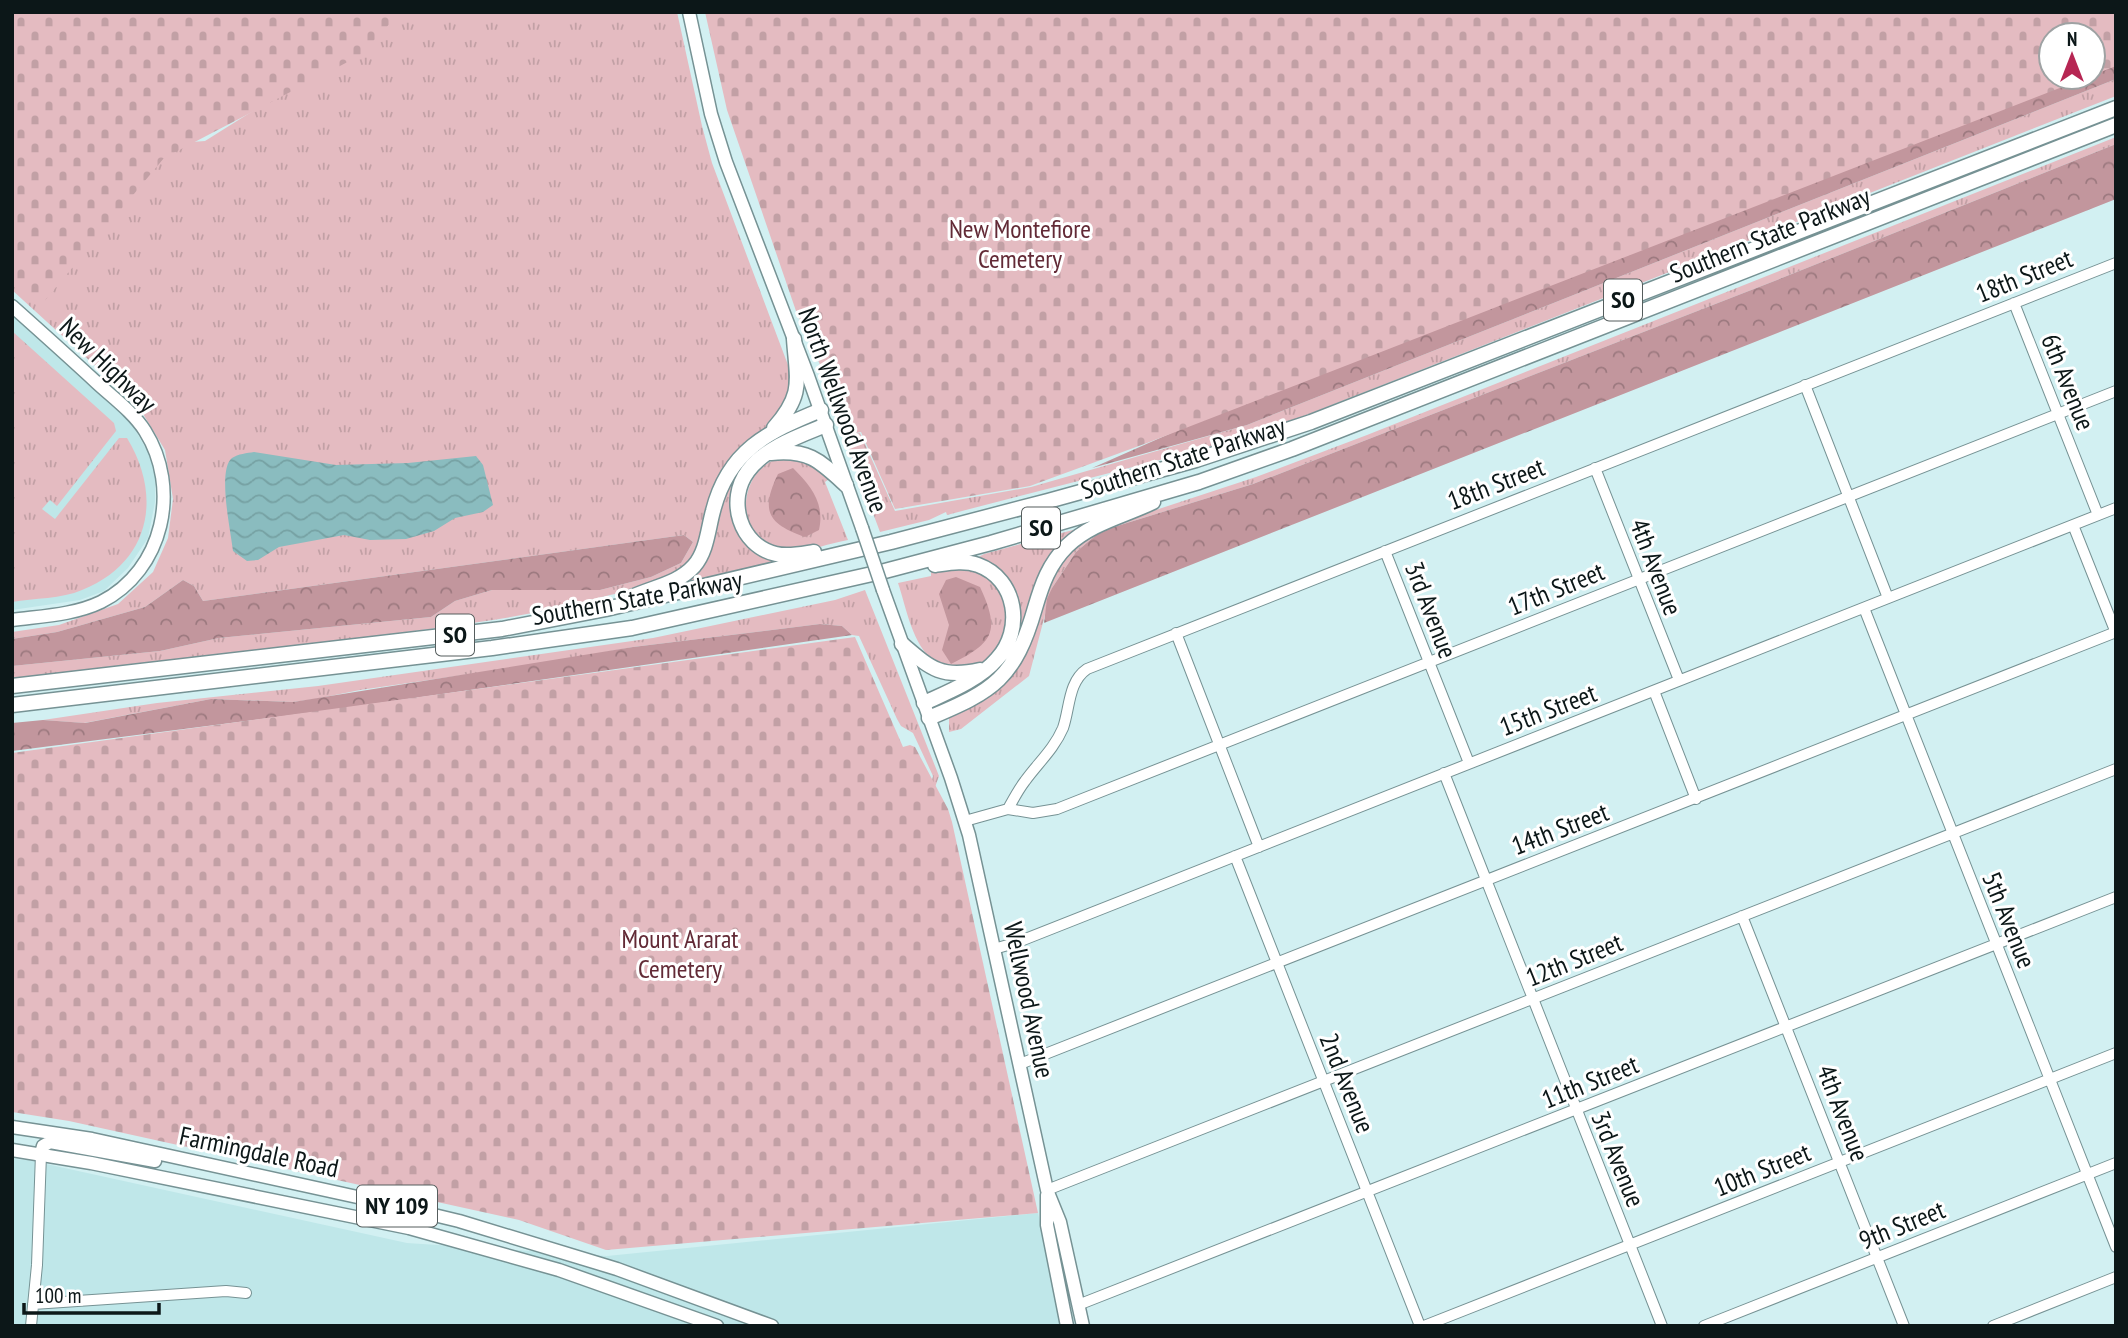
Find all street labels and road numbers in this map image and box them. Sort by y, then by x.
street label: Southern State Parkway [1665,179,1875,290]
street label: 18th Street [1971,241,2077,310]
road number: SO [1604,279,1642,320]
street label: North Wellwood Avenue [791,303,896,517]
street label: New Highway [53,310,164,419]
street label: 6th Avenue [2034,329,2103,435]
street label: Southern State Parkway [1076,409,1289,506]
street label: 18th Street [1443,450,1549,517]
road number: SO [1022,508,1060,548]
street label: 4th Avenue [1623,514,1690,620]
street label: 17th Street [1503,554,1609,623]
street label: 3rd Avenue [1398,557,1465,663]
street label: Southern State Parkway [529,563,745,632]
road number: SO [436,614,474,656]
street label: 15th Street [1495,676,1601,743]
street label: 14th Street [1507,795,1613,862]
street label: 5th Avenue [1975,867,2044,973]
street label: Wellwood Avenue [997,919,1062,1081]
street label: 12th Street [1521,925,1627,994]
street label: 2nd Avenue [1313,1028,1382,1138]
street label: 11th Street [1537,1047,1643,1116]
street label: 4th Avenue [1810,1060,1877,1166]
street label: 3rd Avenue [1584,1106,1653,1212]
street label: Farmingdale Road [177,1119,342,1184]
street label: 10th Street [1709,1135,1815,1204]
road number: NY 109 [357,1186,437,1226]
street label: 9th Street [1854,1192,1950,1257]

